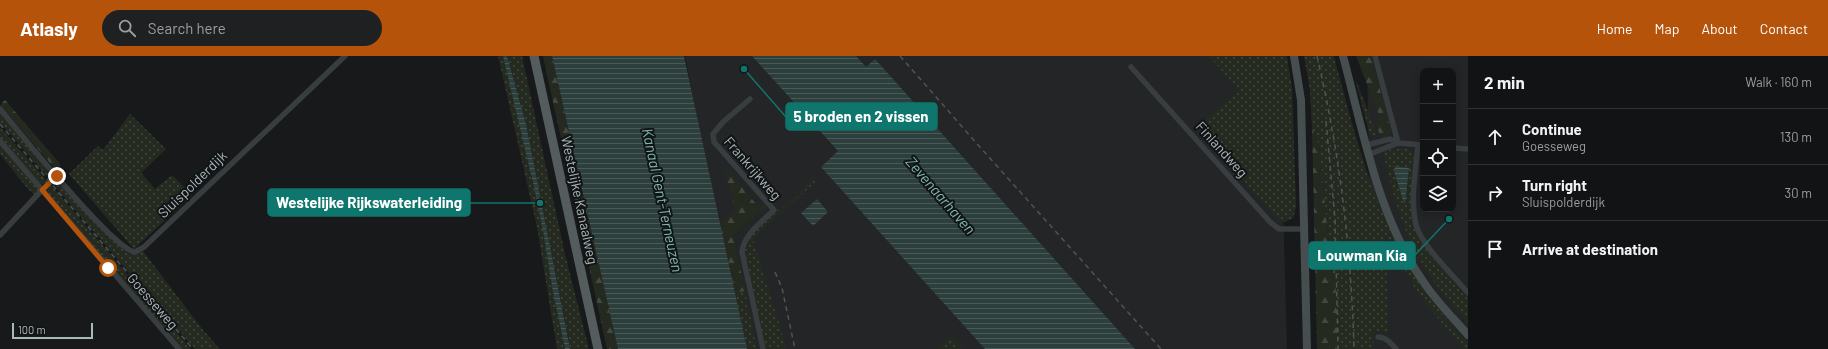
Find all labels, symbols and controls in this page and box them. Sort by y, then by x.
search box [102,10,382,46]
text: Atlasly [20,17,78,40]
icon: search [116,17,138,39]
text: Search here [148,19,226,37]
text: Home [1597,20,1633,37]
text: Map [1655,20,1679,37]
text: About [1701,20,1738,37]
text: Contact [1760,20,1808,37]
map controls [1420,68,1456,212]
button: + [1420,68,1456,104]
text: 2 min [1484,72,1525,92]
text: Walk · 160 m [1745,74,1812,90]
callout: 5 broden en 2 vissen [786,103,937,130]
button: − [1420,104,1456,140]
text: 5 broden en 2 vissen [793,107,929,125]
street label: Finlandweg [1192,118,1252,180]
text: Continue [1522,120,1582,138]
water label: Kanaal Gent-Terneuzen [639,126,687,274]
icon: ahead [1484,126,1506,148]
text: 130 m [1780,129,1812,145]
street label: Frankrijkweg [721,133,785,203]
street label: Westelijke Kanaalweg [558,134,602,266]
text: Goesseweg [1522,138,1586,154]
button: locate [1420,140,1456,176]
street label: Sluispolderdijk [154,147,230,221]
water label: Zevenaarhaven [902,152,980,238]
route end [48,167,66,185]
button: layers [1420,176,1456,212]
text: Turn right [1522,176,1587,194]
icon: right [1484,182,1506,204]
text: 30 m [1785,185,1812,201]
callout: Westelijke Rijkswaterleiding [268,189,470,216]
text: Westelijke Rijkswaterleiding [276,193,462,211]
text: Sluispolderdijk [1522,194,1605,210]
icon: arrive [1484,238,1506,260]
text: Arrive at destination [1522,240,1658,258]
callout: Louwman Kia [1309,242,1415,269]
text: Louwman Kia [1317,246,1407,264]
route start [99,259,117,277]
street label: Goesseweg [124,269,182,333]
scale bar [12,321,93,340]
text: 100 m [18,323,46,336]

